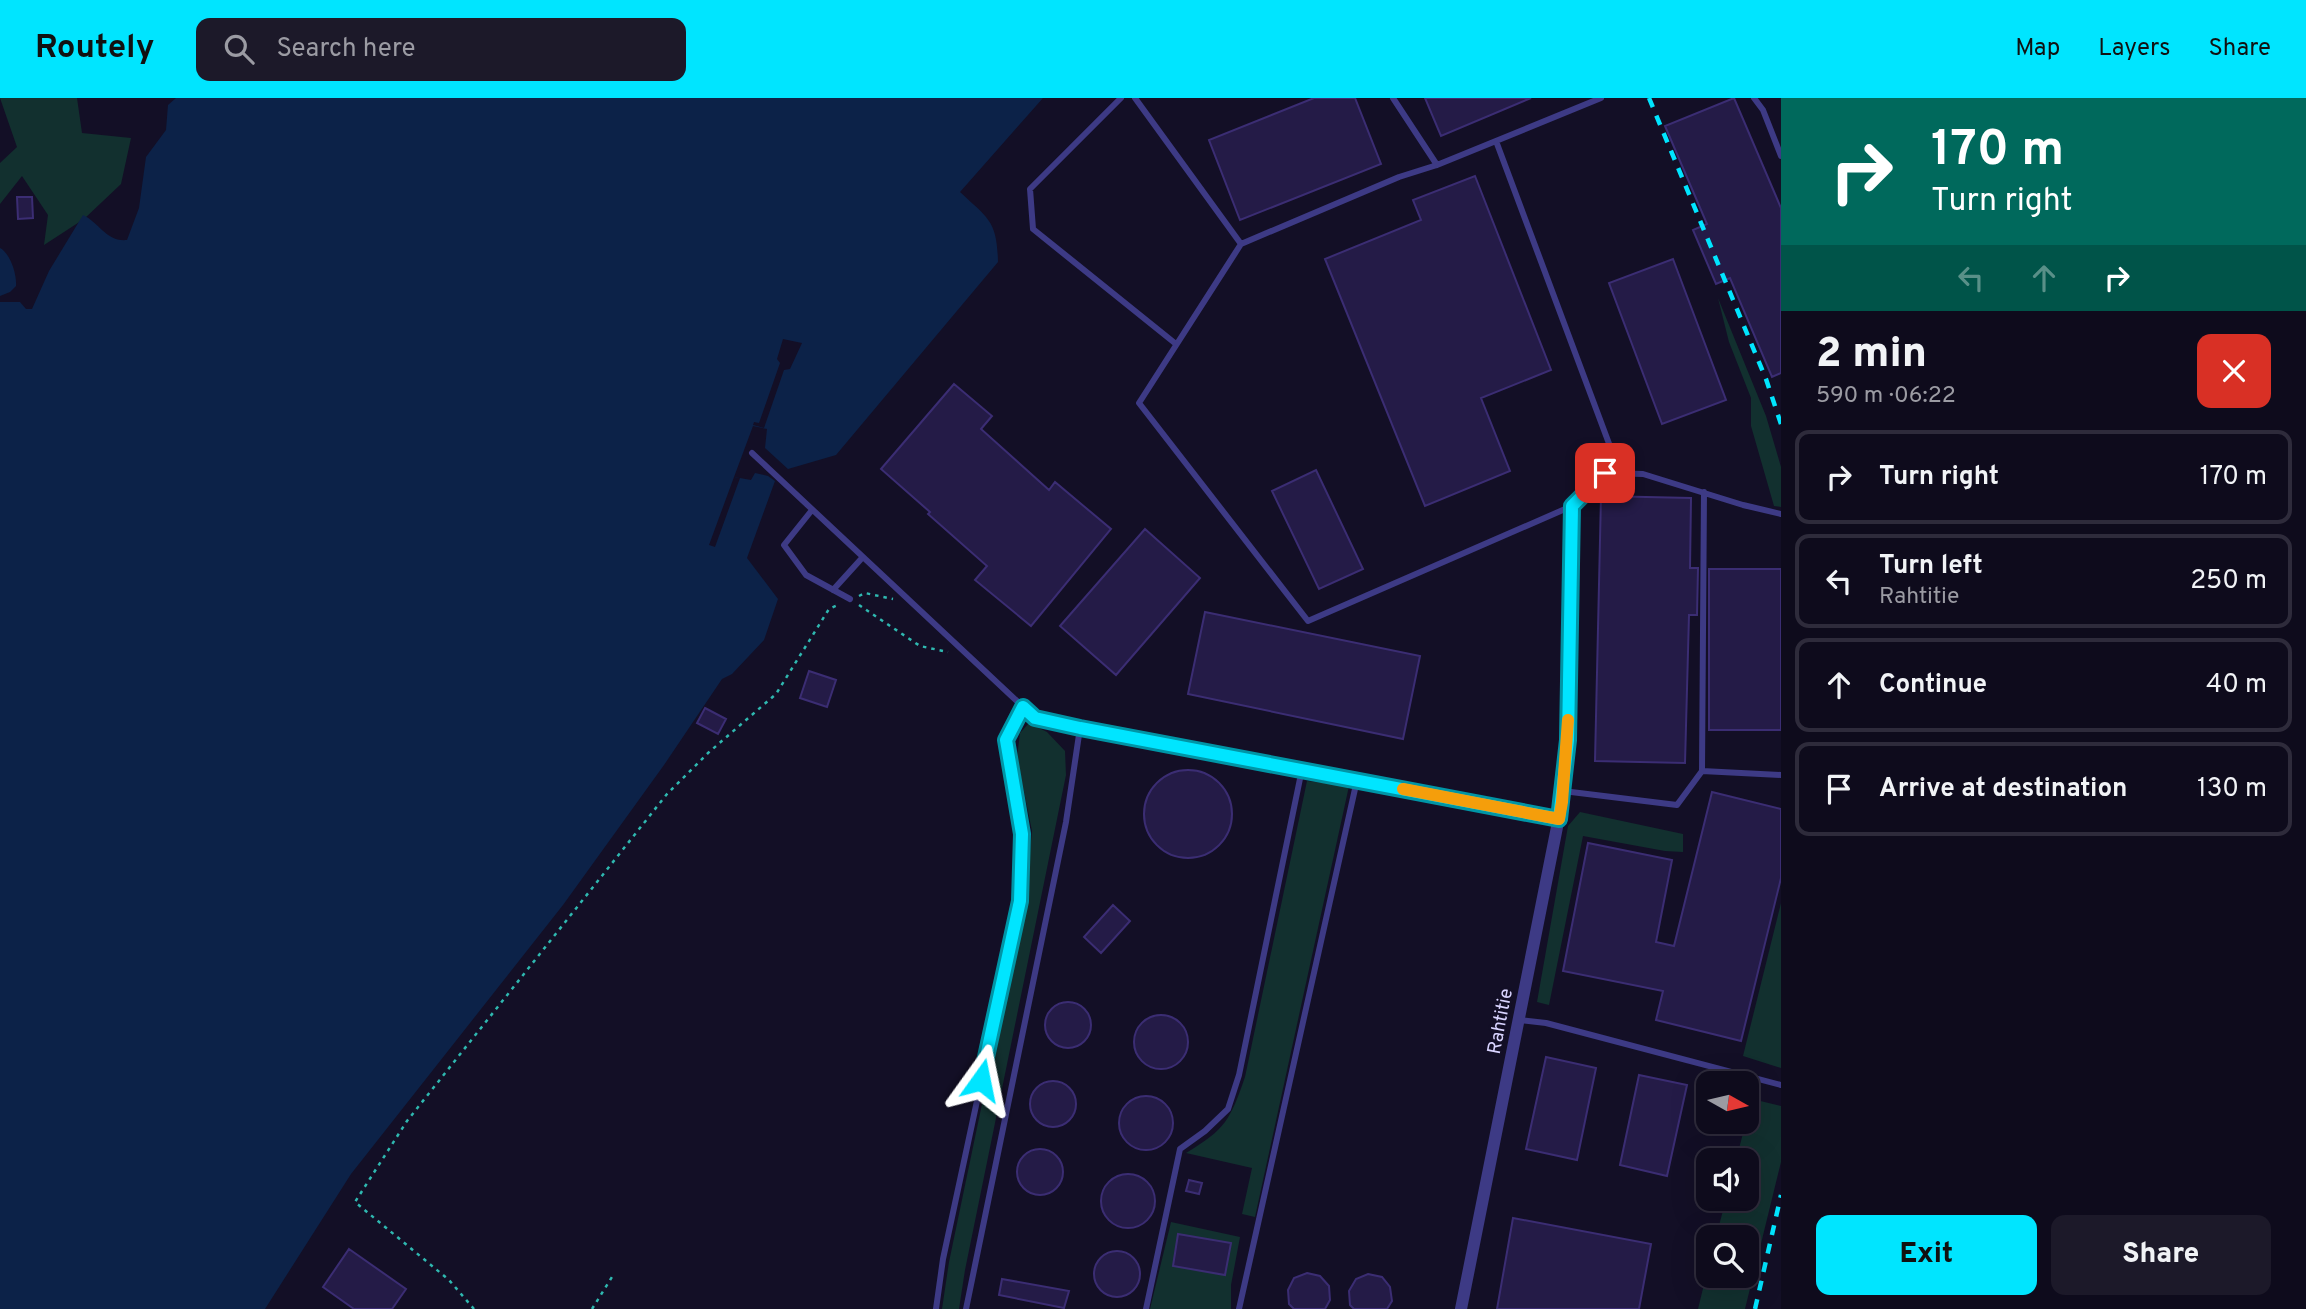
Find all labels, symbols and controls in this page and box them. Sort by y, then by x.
search box [196,18,686,81]
text: Routely [35,28,154,70]
icon: search [220,30,258,68]
text: Search here [276,33,415,66]
text: Map [2015,34,2060,64]
text: Layers [2098,34,2170,64]
text: Share [2208,34,2271,64]
text: 170 m [1931,121,2064,183]
icon: right [1816,126,1907,217]
text: Turn right [1931,182,2073,222]
icon: left [1952,259,1990,297]
icon: ahead [2025,259,2063,297]
icon: right [2098,259,2136,297]
text: 2 min [1816,329,1927,382]
button: close [2197,334,2271,408]
text: 590 m · 06:22 [1816,382,1956,411]
pin [1575,443,1635,503]
icon: arrive [1586,454,1624,492]
icon: right [1820,458,1858,496]
text: Turn right [1879,461,1999,494]
text: 170 m [2200,461,2267,494]
text: Turn left [1879,550,1983,583]
icon: left [1820,562,1858,600]
text: 250 m [2190,565,2267,598]
text: Rahtitie [1879,583,1959,612]
icon: ahead [1820,666,1858,704]
text: Continue [1879,669,1987,702]
text: 40 m [2206,669,2267,702]
icon: arrive [1820,770,1858,808]
text: Arrive at destination [1879,773,2127,806]
text: 130 m [2197,773,2267,806]
street label: Rahtitie [1483,987,1519,1056]
position arrow [944,1043,1018,1117]
north arrow [1696,1071,1759,1134]
map controls [1696,1071,1759,1288]
button: sound [1696,1148,1759,1211]
button: Exit [1816,1215,2037,1295]
button: Share [2051,1215,2271,1295]
button: search [1696,1225,1759,1288]

